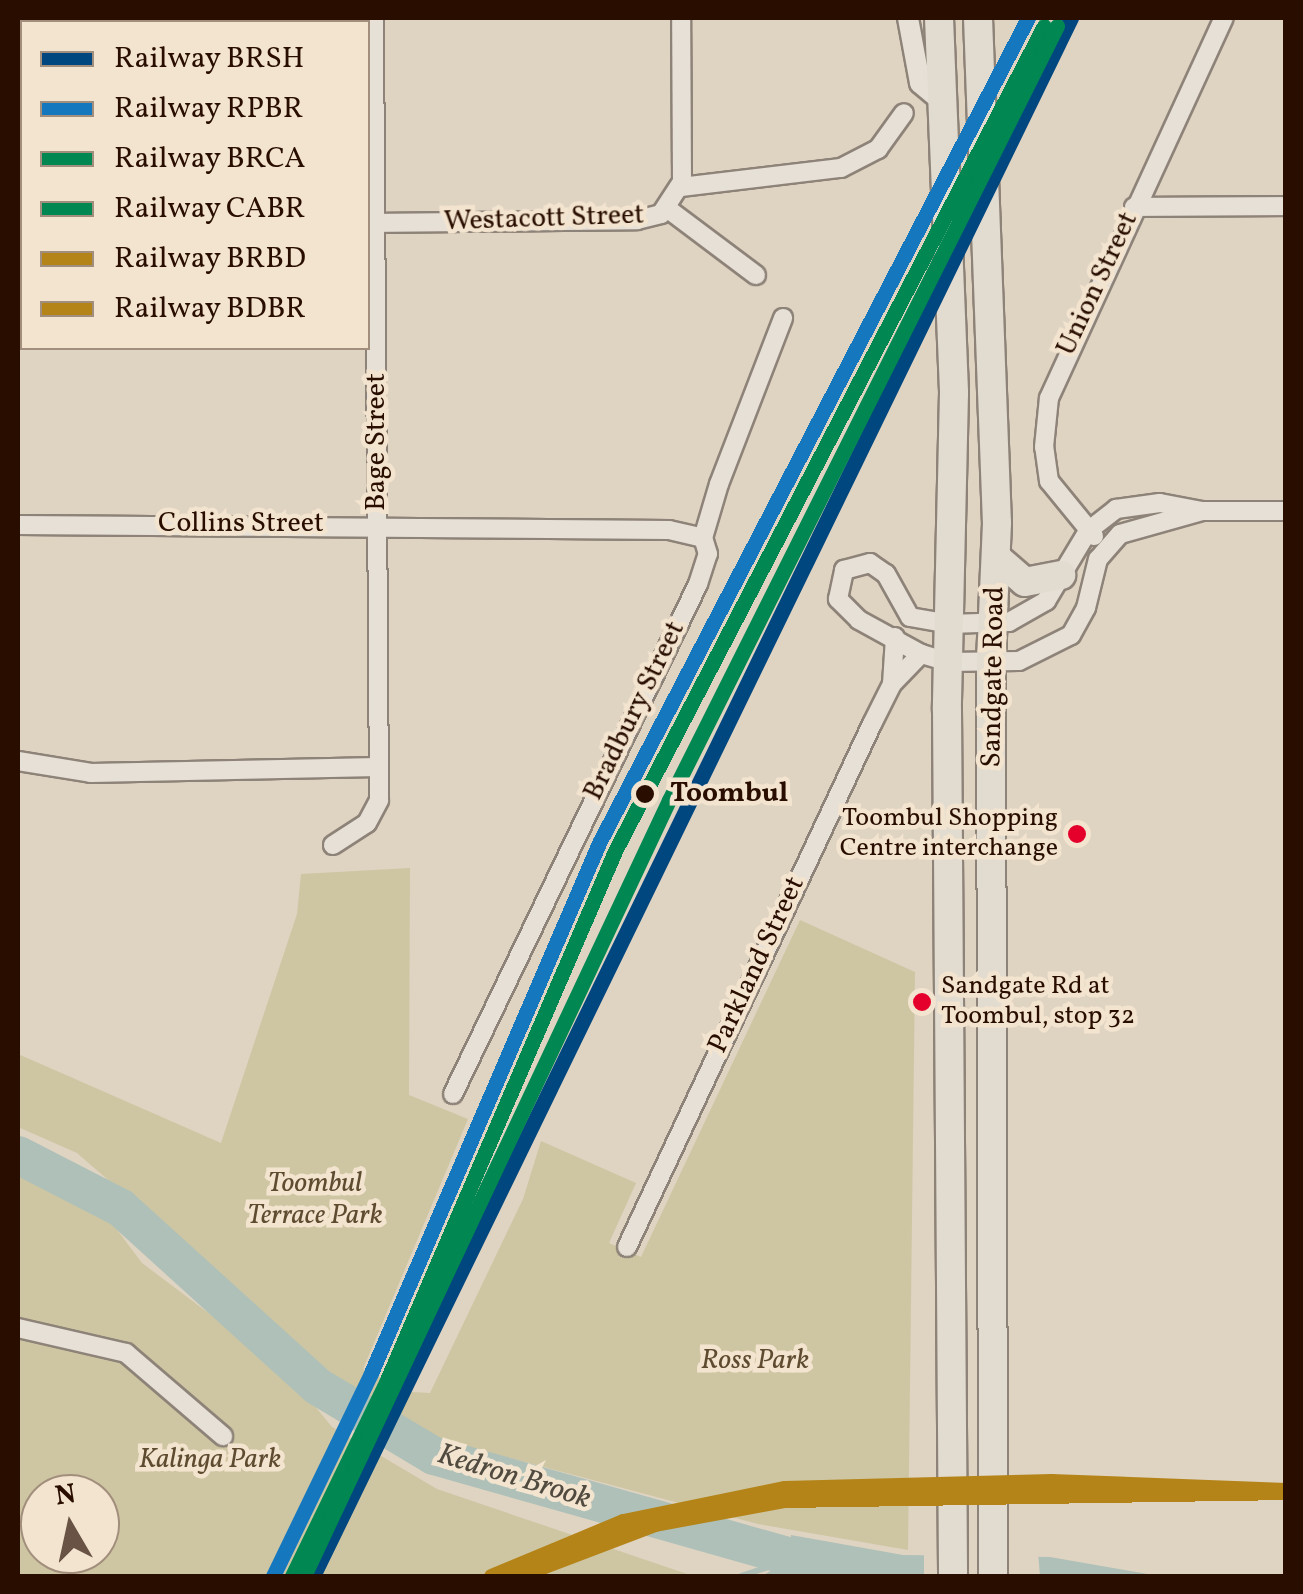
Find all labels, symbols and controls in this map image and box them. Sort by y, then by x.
legend [20,20,370,350]
text: Railway BRSH [114,38,304,80]
text: Railway RPBR [114,88,303,130]
text: Railway BRCA [114,138,305,180]
text: Railway CABR [114,188,305,230]
street label: Westacott Street [443,199,645,239]
street label: Union Street [1050,207,1146,361]
text: Railway BRBD [114,238,306,280]
text: Railway BDBR [114,288,306,330]
street label: Bage Street [360,373,394,511]
street label: Collins Street [158,507,324,541]
street label: Sandgate Road [976,586,1012,768]
street label: Bradbury Street [577,616,693,806]
place label: Toombul [670,777,788,811]
marker: Toombul [629,778,661,810]
place label: Toombul Shopping Centre interchange [840,803,1058,864]
marker: Toombul Shopping Centre interchange [1067,824,1087,844]
street label: Parkland Street [701,871,813,1059]
place label: Sandgate Rd at Toombul, stop 32 [941,971,1135,1032]
marker: Sandgate Rd at Toombul, stop 32 [912,992,932,1012]
park label: Toombul Terrace Park [247,1167,383,1233]
park label: Ross Park [701,1344,809,1378]
water label: Kedron Brook [433,1437,595,1517]
park label: Kalinga Park [139,1443,281,1477]
north arrow [20,1474,120,1574]
text: N [52,1475,79,1517]

